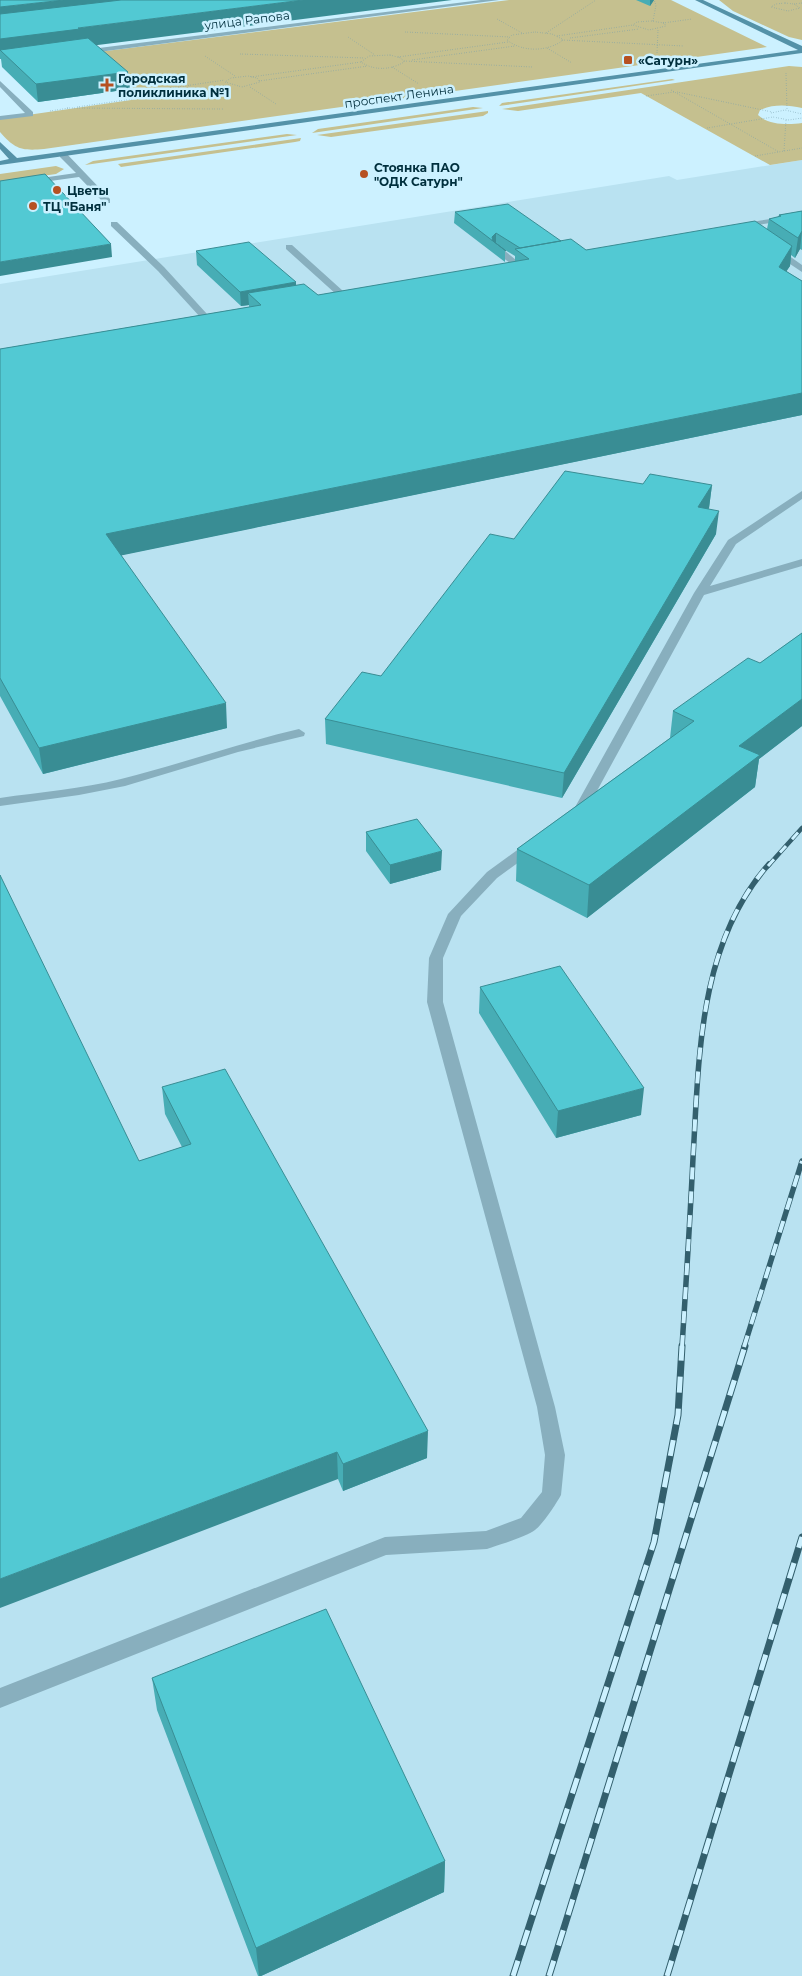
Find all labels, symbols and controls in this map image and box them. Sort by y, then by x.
street label: улица Рапова [202,7,291,33]
place label: «Сатурн» [638,53,698,68]
marker: «Сатурн» [622,54,634,66]
place label: Городская поликлиника №1 [118,71,229,100]
marker: Городская поликлиника №1 [100,78,114,92]
street label: проспект Ленина [343,81,455,111]
place label: Стоянка ПАО "ОДК Сатурн" [374,160,463,189]
marker: Стоянка ПАО "ОДК Сатурн" [358,168,370,180]
place label: Цветы [67,183,109,198]
marker: Цветы [51,184,63,196]
place label: ТЦ "Баня" [43,199,107,214]
marker: ТЦ "Баня" [27,200,39,212]

